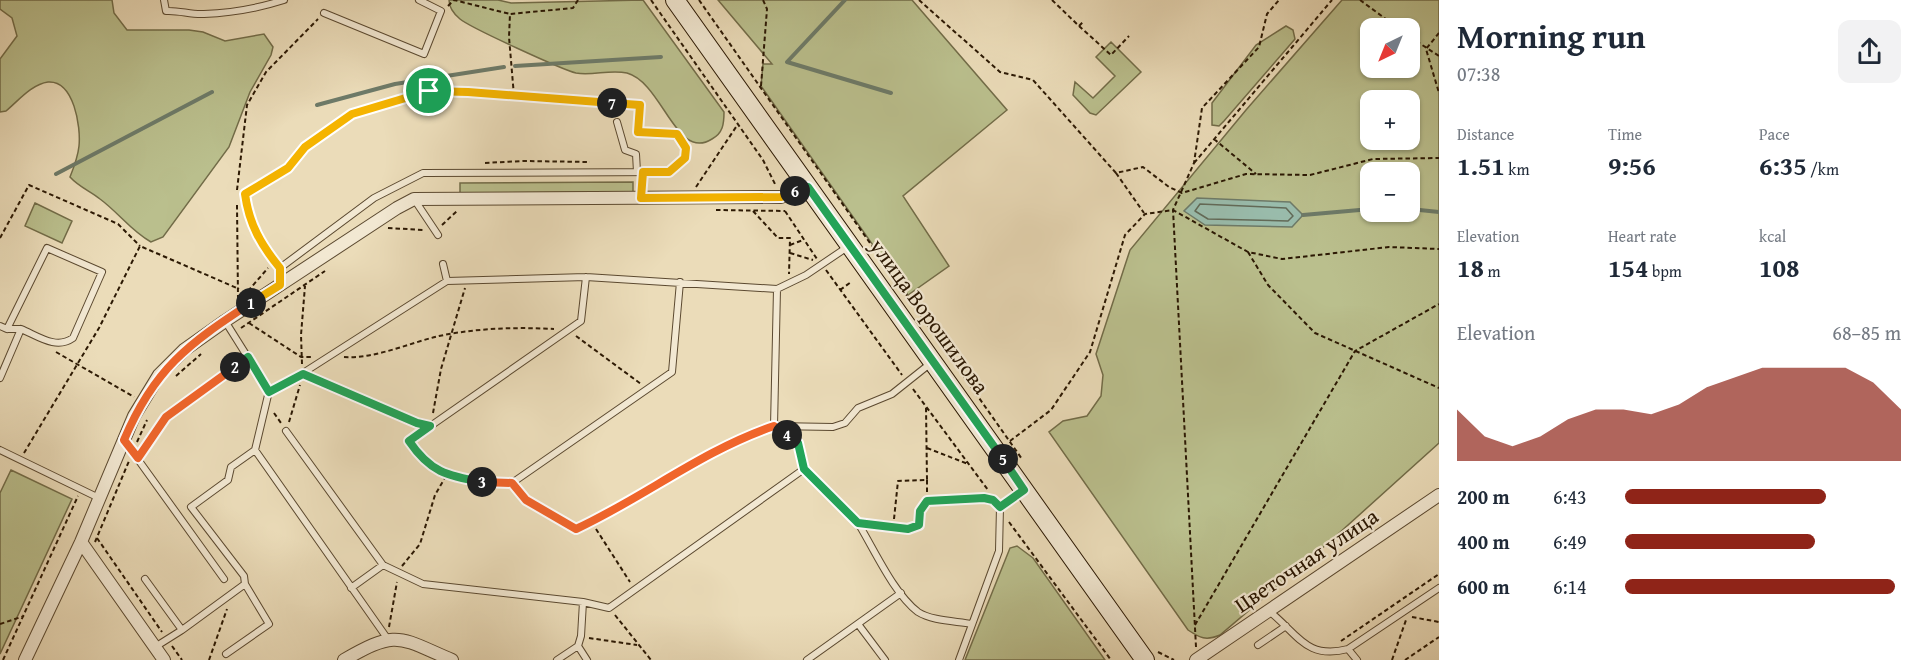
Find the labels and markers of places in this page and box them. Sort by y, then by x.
pin [403,65,454,116]
pin: 7 [597,88,627,118]
pin: 6 [780,176,810,206]
pin: 1 [236,288,266,318]
pin: 2 [220,352,250,382]
pin: 4 [772,420,802,450]
pin: 5 [988,444,1018,474]
pin: 3 [467,467,497,497]

